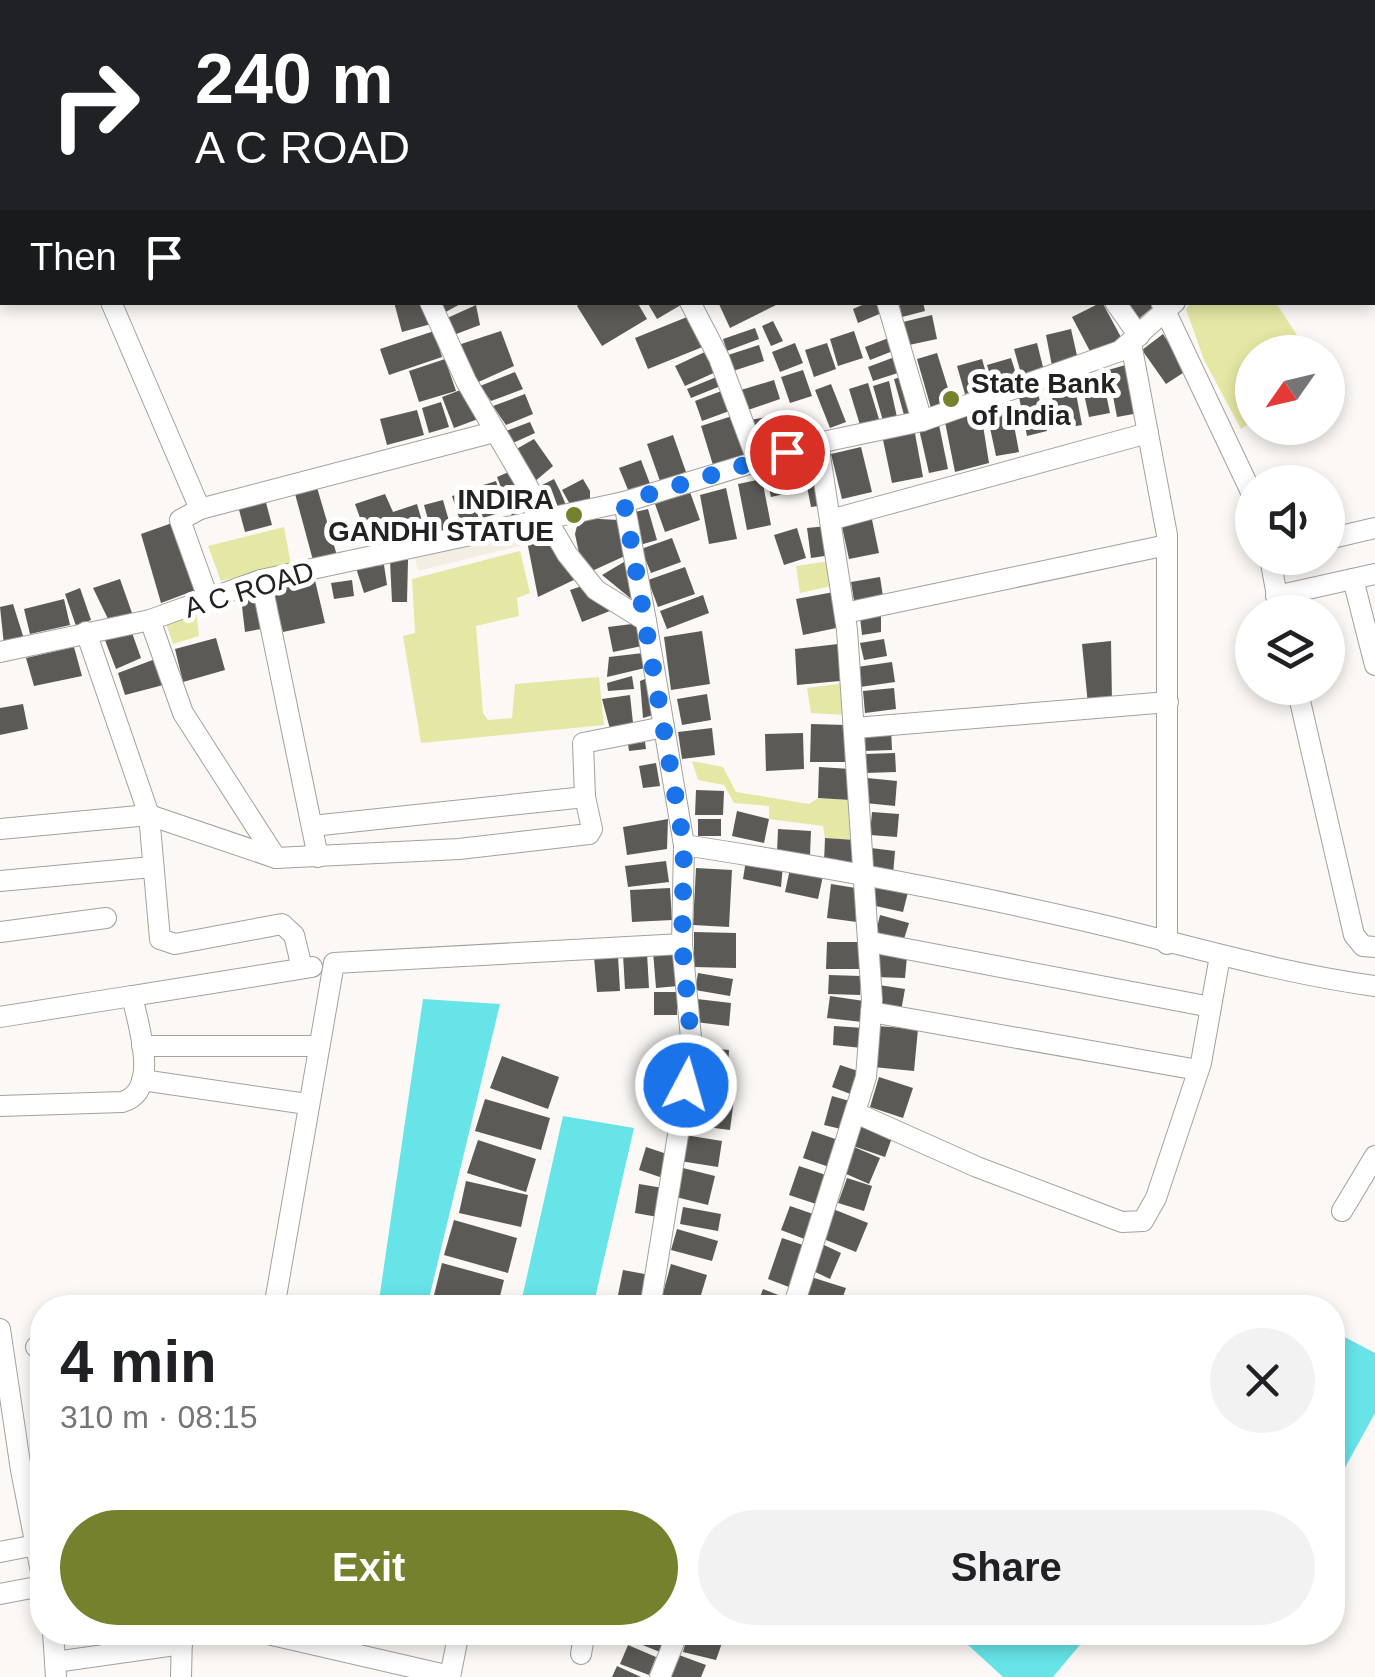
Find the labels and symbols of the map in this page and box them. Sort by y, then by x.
north arrow [1235,335,1345,445]
place label: State Bank of India [971,368,1116,431]
marker: State Bank of India [940,388,962,410]
pin [745,410,830,495]
place label: INDIRA GANDHI STATUE [328,484,554,547]
marker: INDIRA GANDHI STATUE [563,504,585,526]
street label: A C ROAD [181,555,318,624]
position arrow [634,1033,738,1137]

